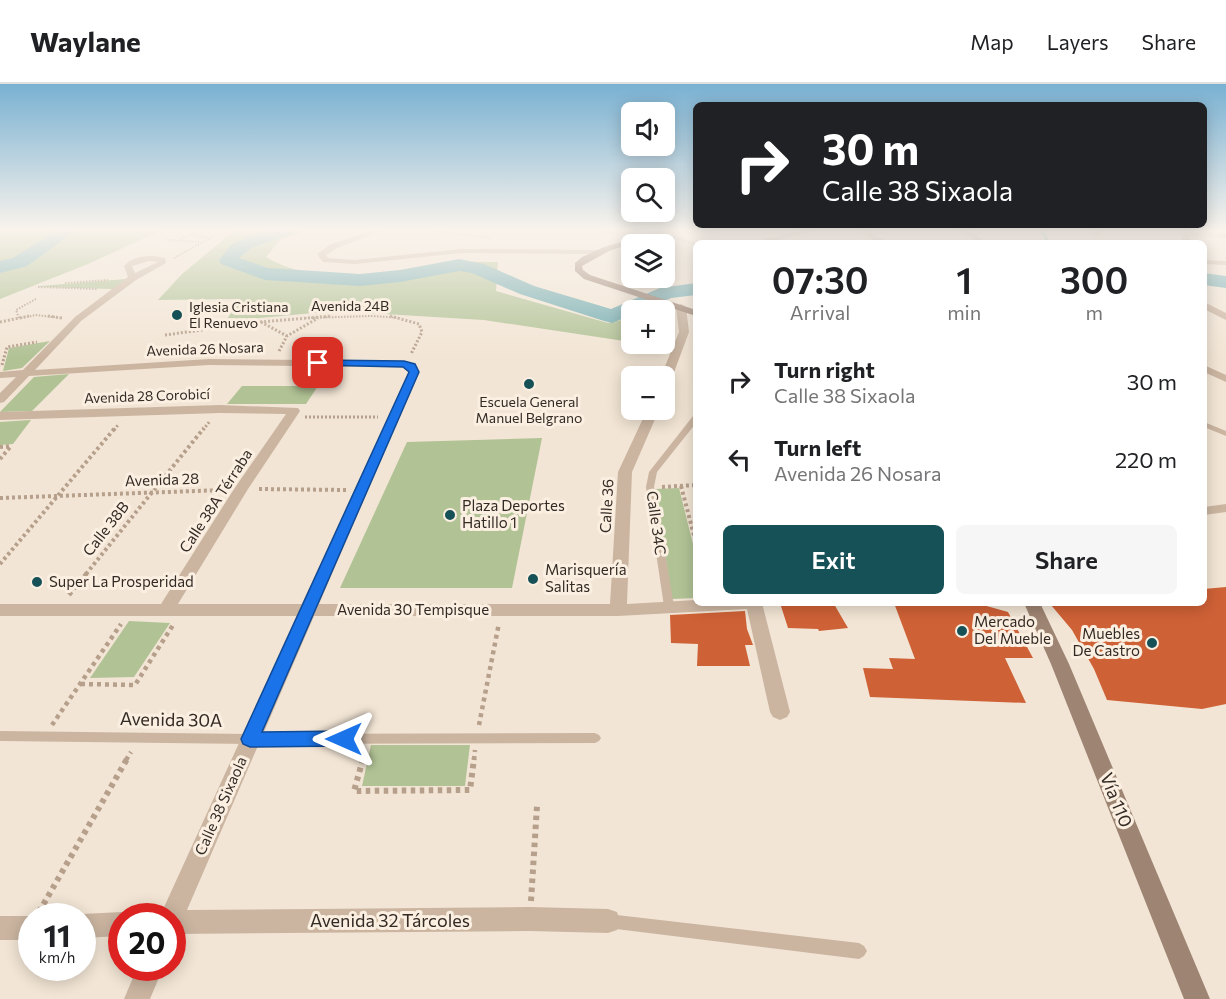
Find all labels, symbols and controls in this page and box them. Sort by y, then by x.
text: Waylane [30,24,141,58]
text: Map [970,29,1014,54]
text: Layers [1047,29,1109,54]
text: Share [1142,29,1196,54]
map controls [621,102,675,420]
button: sound [621,102,675,156]
text: 30 m [822,122,919,174]
icon: right [723,126,801,204]
button: search [621,168,675,222]
text: Calle 38 Sixaola [822,174,1013,207]
button: layers [621,234,675,288]
text: 07:30 [772,257,869,301]
text: 1 [956,257,972,301]
text: 300 [1060,257,1128,301]
street label: Avenida 24B [311,297,389,314]
place label: Iglesia Cristiana El Renuevo [189,298,289,331]
button: + [621,300,675,354]
text: Arrival [790,300,850,324]
text: min [947,300,981,324]
text: m [1085,300,1103,324]
marker: Iglesia Cristiana El Renuevo [170,308,184,322]
pin [292,337,343,388]
street label: Avenida 26 Nosara [146,338,264,359]
icon: arrive [301,346,334,379]
text: Turn right [774,356,875,383]
icon: right [723,365,756,398]
button: − [621,366,675,420]
text: 30 m [1127,368,1177,395]
marker: Escuela General Manuel Belgrano [522,377,536,391]
text: Calle 38 Sixaola [774,383,916,407]
street label: Avenida 28 Corobicí [84,385,211,406]
place label: Escuela General Manuel Belgrano [476,393,582,426]
text: Turn left [774,434,861,461]
icon: left [723,443,756,476]
street label: Calle 38A Térraba [175,445,255,556]
text: 220 m [1115,446,1177,473]
text: Avenida 26 Nosara [774,461,942,485]
street label: Avenida 28 [125,469,199,489]
street label: Calle 36 [596,478,616,533]
street label: Calle 34C [644,490,670,556]
place label: Plaza Deportes Hatillo 1 [462,496,565,531]
street label: Calle 38B [78,497,132,559]
marker: Plaza Deportes Hatillo 1 [443,508,457,522]
button: Exit [723,525,944,594]
button: Share [956,525,1177,594]
place label: Marisquería Salitas [545,560,626,595]
place label: Super La Prosperidad [49,572,194,590]
marker: Marisquería Salitas [526,572,540,586]
marker: Super La Prosperidad [30,575,44,589]
street label: Avenida 30 Tempisque [337,600,489,618]
place label: Mercado Del Mueble [974,612,1051,647]
marker: Mercado Del Mueble [955,624,969,638]
place label: Muebles De Castro [1072,624,1140,659]
marker: Muebles De Castro [1145,636,1159,650]
street label: Avenida 30A [120,707,222,731]
position arrow [312,707,376,771]
street label: Calle 38 Sixaola [190,753,250,858]
street label: Vía 110 [1096,769,1138,830]
speed limit sign: 20 [108,903,186,981]
street label: Avenida 32 Tárcoles [310,909,470,931]
text: 11 [43,916,71,953]
text: km/h [39,948,75,966]

